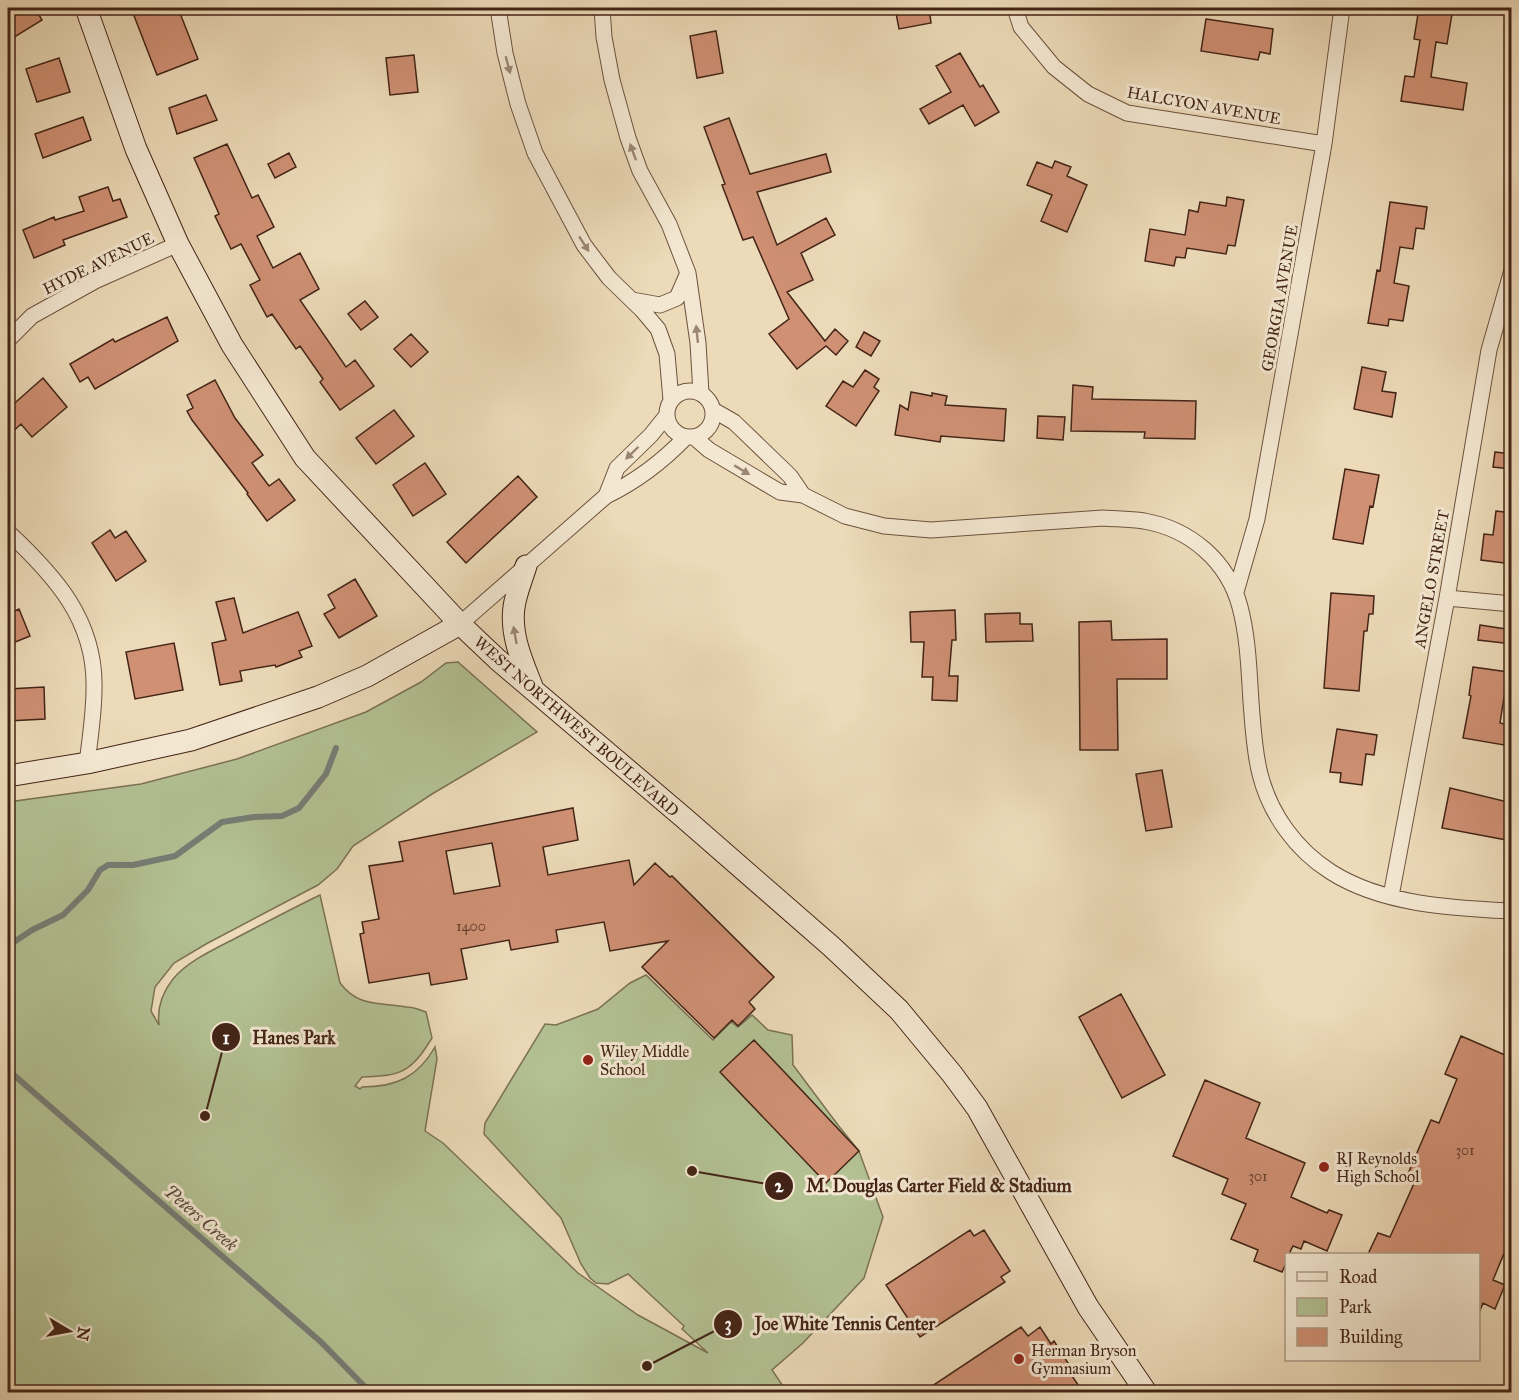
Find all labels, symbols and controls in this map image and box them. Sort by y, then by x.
one-way arrow [504,56,513,74]
street label: HALCYON AVENUE [1125,83,1282,128]
one-way arrow [628,143,638,161]
street label: GEORGIA AVENUE [1257,223,1302,373]
street label: HYDE AVENUE [40,228,157,299]
one-way arrow [578,235,589,252]
one-way arrow [692,325,702,344]
one-way arrow [626,446,640,460]
one-way arrow [734,464,750,475]
street label: ANGELO STREET [1410,508,1453,651]
one-way arrow [510,625,519,644]
street label: WEST NORTHWEST BOULEVARD [470,632,683,820]
house number: 1400 [456,918,486,935]
callout: Hanes Park [211,1019,348,1055]
text: 1 [222,1027,230,1049]
text: Hanes Park [252,1027,336,1049]
place label: Wiley Middle School [600,1042,690,1079]
marker: Wiley Middle School [581,1053,595,1067]
house number: 301 [1455,1142,1475,1159]
place label: RJ Reynolds High School [1336,1149,1420,1187]
marker: RJ Reynolds High School [1317,1160,1331,1174]
callout: M. Douglas Carter Field & Stadium [764,1168,1084,1204]
house number: 301 [1248,1168,1268,1185]
text: 2 [775,1175,785,1197]
text: M. Douglas Carter Field & Stadium [806,1175,1073,1198]
water label: Peters Creek [160,1180,242,1256]
legend [1285,1253,1480,1361]
text: Road [1339,1266,1377,1288]
text: Park [1339,1296,1372,1318]
north arrow [39,1301,99,1361]
callout: Joe White Tennis Center [713,1306,947,1342]
text: 3 [724,1313,732,1336]
text: Joe White Tennis Center [753,1313,937,1336]
text: N [73,1325,94,1342]
text: Building [1339,1326,1403,1349]
place label: Herman Bryson Gymnasium [1031,1341,1137,1378]
marker: Herman Bryson Gymnasium [1012,1352,1026,1366]

